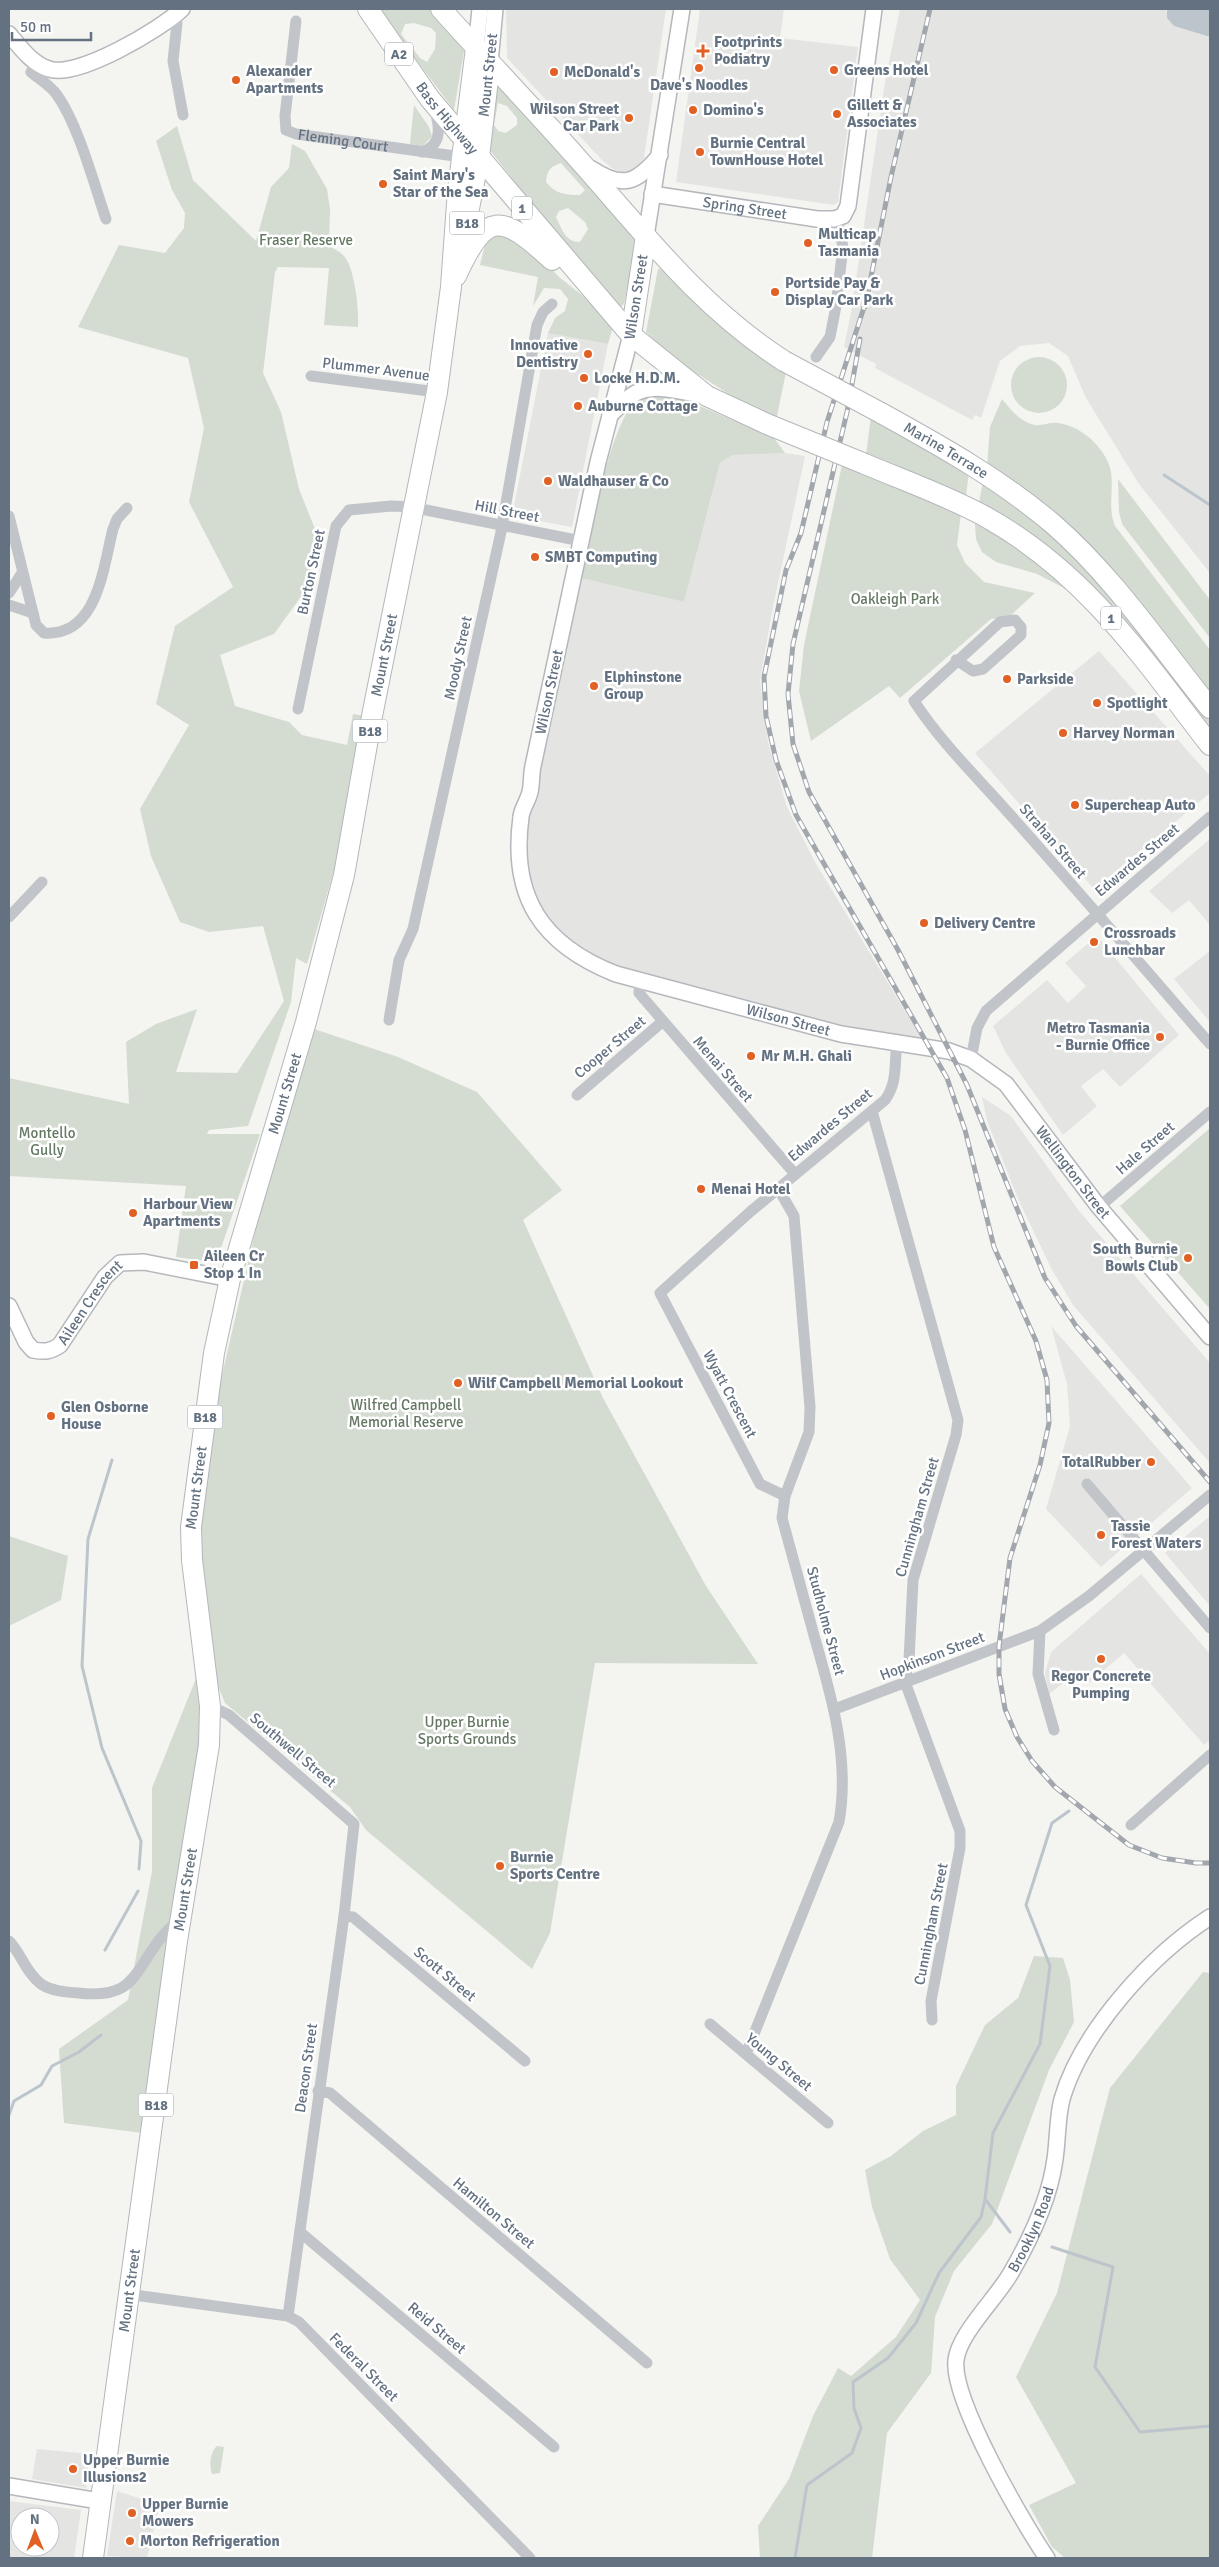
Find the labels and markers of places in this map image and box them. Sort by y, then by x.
place label: Footprints Podiatry [714,33,782,68]
marker: Footprints Podiatry [696,44,710,58]
place label: Greens Hotel [844,61,929,79]
place label: Alexander Apartments [246,62,324,97]
marker: Dave's Noodles [693,62,705,74]
place label: McDonald's [564,63,641,81]
marker: Greens Hotel [828,64,840,76]
marker: McDonald's [548,66,560,78]
marker: Alexander Apartments [230,74,242,86]
place label: Dave's Noodles [650,76,748,94]
place label: Gillett & Associates [847,96,917,131]
place label: Wilson Street Car Park [530,100,619,135]
place label: Domino's [703,101,764,119]
marker: Domino's [687,104,699,116]
marker: Gillett & Associates [831,108,843,120]
marker: Wilson Street Car Park [623,112,635,124]
place label: Burnie Central TownHouse Hotel [710,134,824,169]
marker: Burnie Central TownHouse Hotel [694,146,706,158]
place label: Saint Mary's Star of the Sea [393,166,489,201]
marker: Saint Mary's Star of the Sea [377,178,389,190]
place label: Multicap Tasmania [818,225,879,260]
marker: Multicap Tasmania [802,237,814,249]
place label: Portside Pay & Display Car Park [785,274,893,309]
marker: Portside Pay & Display Car Park [769,286,781,298]
place label: Innovative Dentistry [510,336,579,371]
marker: Innovative Dentistry [582,348,594,360]
place label: Locke H.D.M. [594,369,680,387]
marker: Locke H.D.M. [578,372,590,384]
place label: Auburne Cottage [588,397,698,415]
marker: Auburne Cottage [572,400,584,412]
place label: Waldhauser & Co [558,472,669,490]
marker: Waldhauser & Co [542,475,554,487]
place label: SMBT Computing [545,548,657,566]
marker: SMBT Computing [529,551,541,563]
place label: Elphinstone Group [604,668,682,703]
place label: Parkside [1017,670,1074,688]
marker: Parkside [1001,673,1013,685]
marker: Elphinstone Group [588,680,600,692]
place label: Spotlight [1107,694,1168,712]
marker: Spotlight [1091,697,1103,709]
place label: Harvey Norman [1073,724,1175,742]
marker: Harvey Norman [1057,727,1069,739]
place label: Supercheap Auto [1085,796,1196,814]
marker: Supercheap Auto [1069,799,1081,811]
place label: Delivery Centre [934,914,1036,932]
marker: Delivery Centre [918,917,930,929]
place label: Crossroads Lunchbar [1104,924,1176,959]
marker: Crossroads Lunchbar [1088,936,1100,948]
place label: Metro Tasmania - Burnie Office [1046,1019,1150,1054]
marker: Metro Tasmania - Burnie Office [1154,1031,1166,1043]
place label: Mr M.H. Ghali [761,1047,852,1065]
marker: Mr M.H. Ghali [745,1050,757,1062]
place label: Menai Hotel [711,1180,791,1198]
marker: Menai Hotel [695,1183,707,1195]
place label: Harbour View Apartments [143,1195,233,1230]
marker: Harbour View Apartments [127,1207,139,1219]
place label: South Burnie Bowls Club [1093,1240,1178,1275]
place label: Aileen Cr Stop 1 In [204,1247,264,1282]
marker: South Burnie Bowls Club [1182,1252,1194,1264]
marker: Aileen Cr Stop 1 In [188,1259,200,1271]
place label: Wilf Campbell Memorial Lookout [468,1374,684,1392]
marker: Wilf Campbell Memorial Lookout [452,1377,464,1389]
place label: Glen Osborne House [61,1398,148,1433]
marker: Glen Osborne House [45,1410,57,1422]
place label: TotalRubber [1062,1453,1141,1471]
marker: TotalRubber [1145,1456,1157,1468]
place label: Tassie Forest Waters [1111,1517,1202,1552]
marker: Tassie Forest Waters [1095,1529,1107,1541]
marker: Regor Concrete Pumping [1095,1653,1107,1665]
place label: Regor Concrete Pumping [1051,1667,1151,1702]
place label: Burnie Sports Centre [510,1848,600,1883]
marker: Burnie Sports Centre [494,1860,506,1872]
place label: Upper Burnie Illusions2 [83,2451,169,2486]
marker: Upper Burnie Illusions2 [67,2463,79,2475]
place label: Upper Burnie Mowers [142,2495,228,2530]
marker: Upper Burnie Mowers [126,2507,138,2519]
place label: Morton Refrigeration [140,2532,280,2550]
marker: Morton Refrigeration [124,2535,136,2547]

